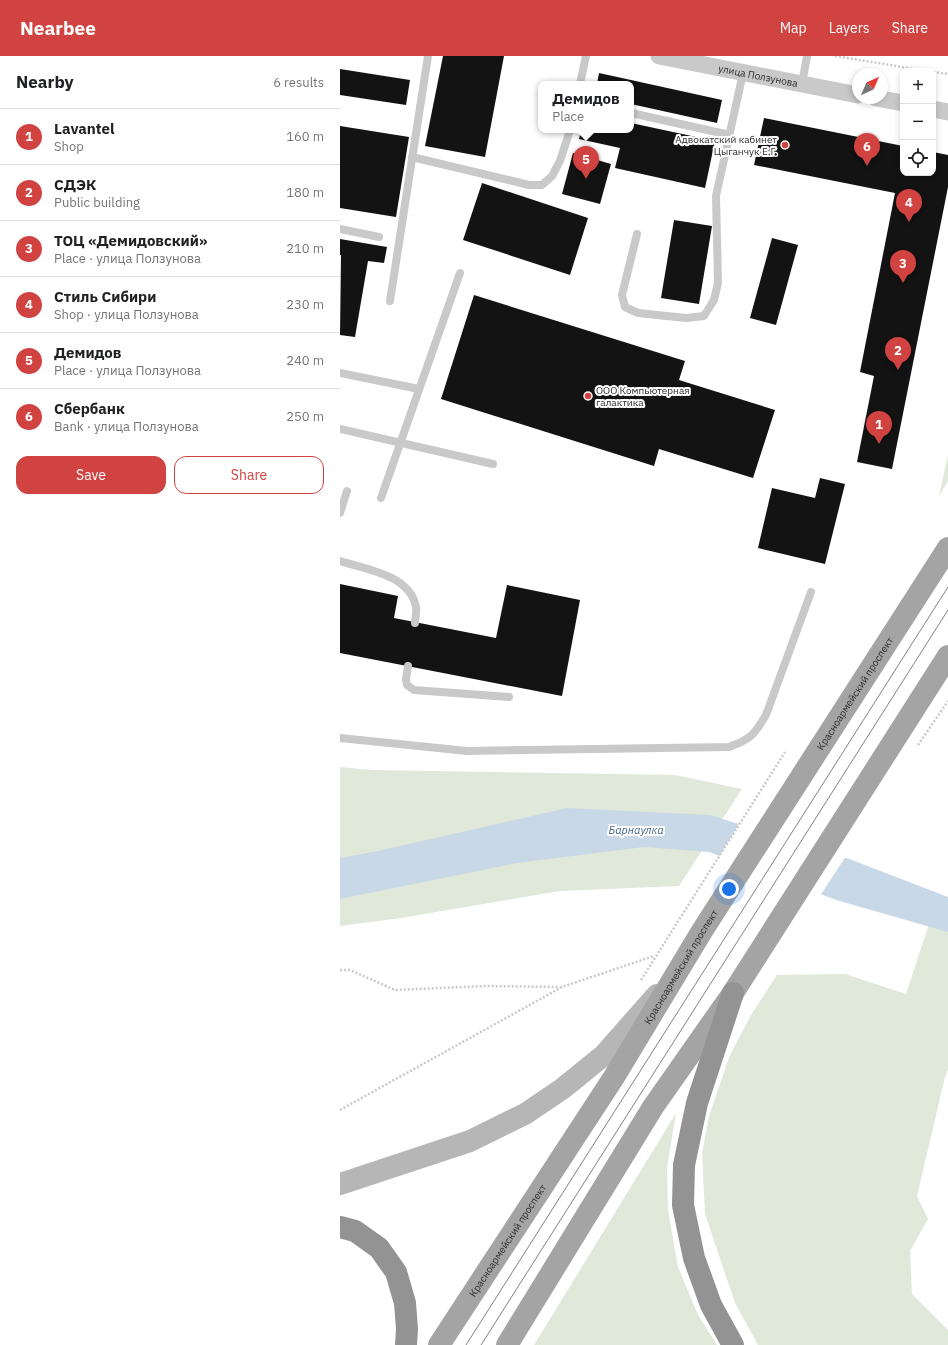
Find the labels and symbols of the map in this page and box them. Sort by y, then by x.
street label: улица Ползунова [717,62,799,90]
north arrow [852,68,888,104]
place label: Адвокатский кабинет Цыганчук Е.Г. [675,133,777,158]
pin: 6 [854,133,880,166]
marker: Адвокатский кабинет Цыганчук Е.Г. [780,140,790,150]
pin: 5 [573,146,599,179]
pin: 4 [896,189,922,222]
pin: 3 [890,250,916,283]
pin: 2 [885,337,911,370]
place label: ООО Компьютерная галактика [596,384,690,409]
marker: ООО Компьютерная галактика [583,391,593,401]
pin: 1 [866,411,892,444]
street label: Красноармейский проспект [814,634,896,753]
water label: Барнаулка [608,823,664,837]
your location [719,879,739,899]
street label: Красноармейский проспект [641,907,721,1027]
street label: Красноармейский проспект [466,1182,549,1299]

